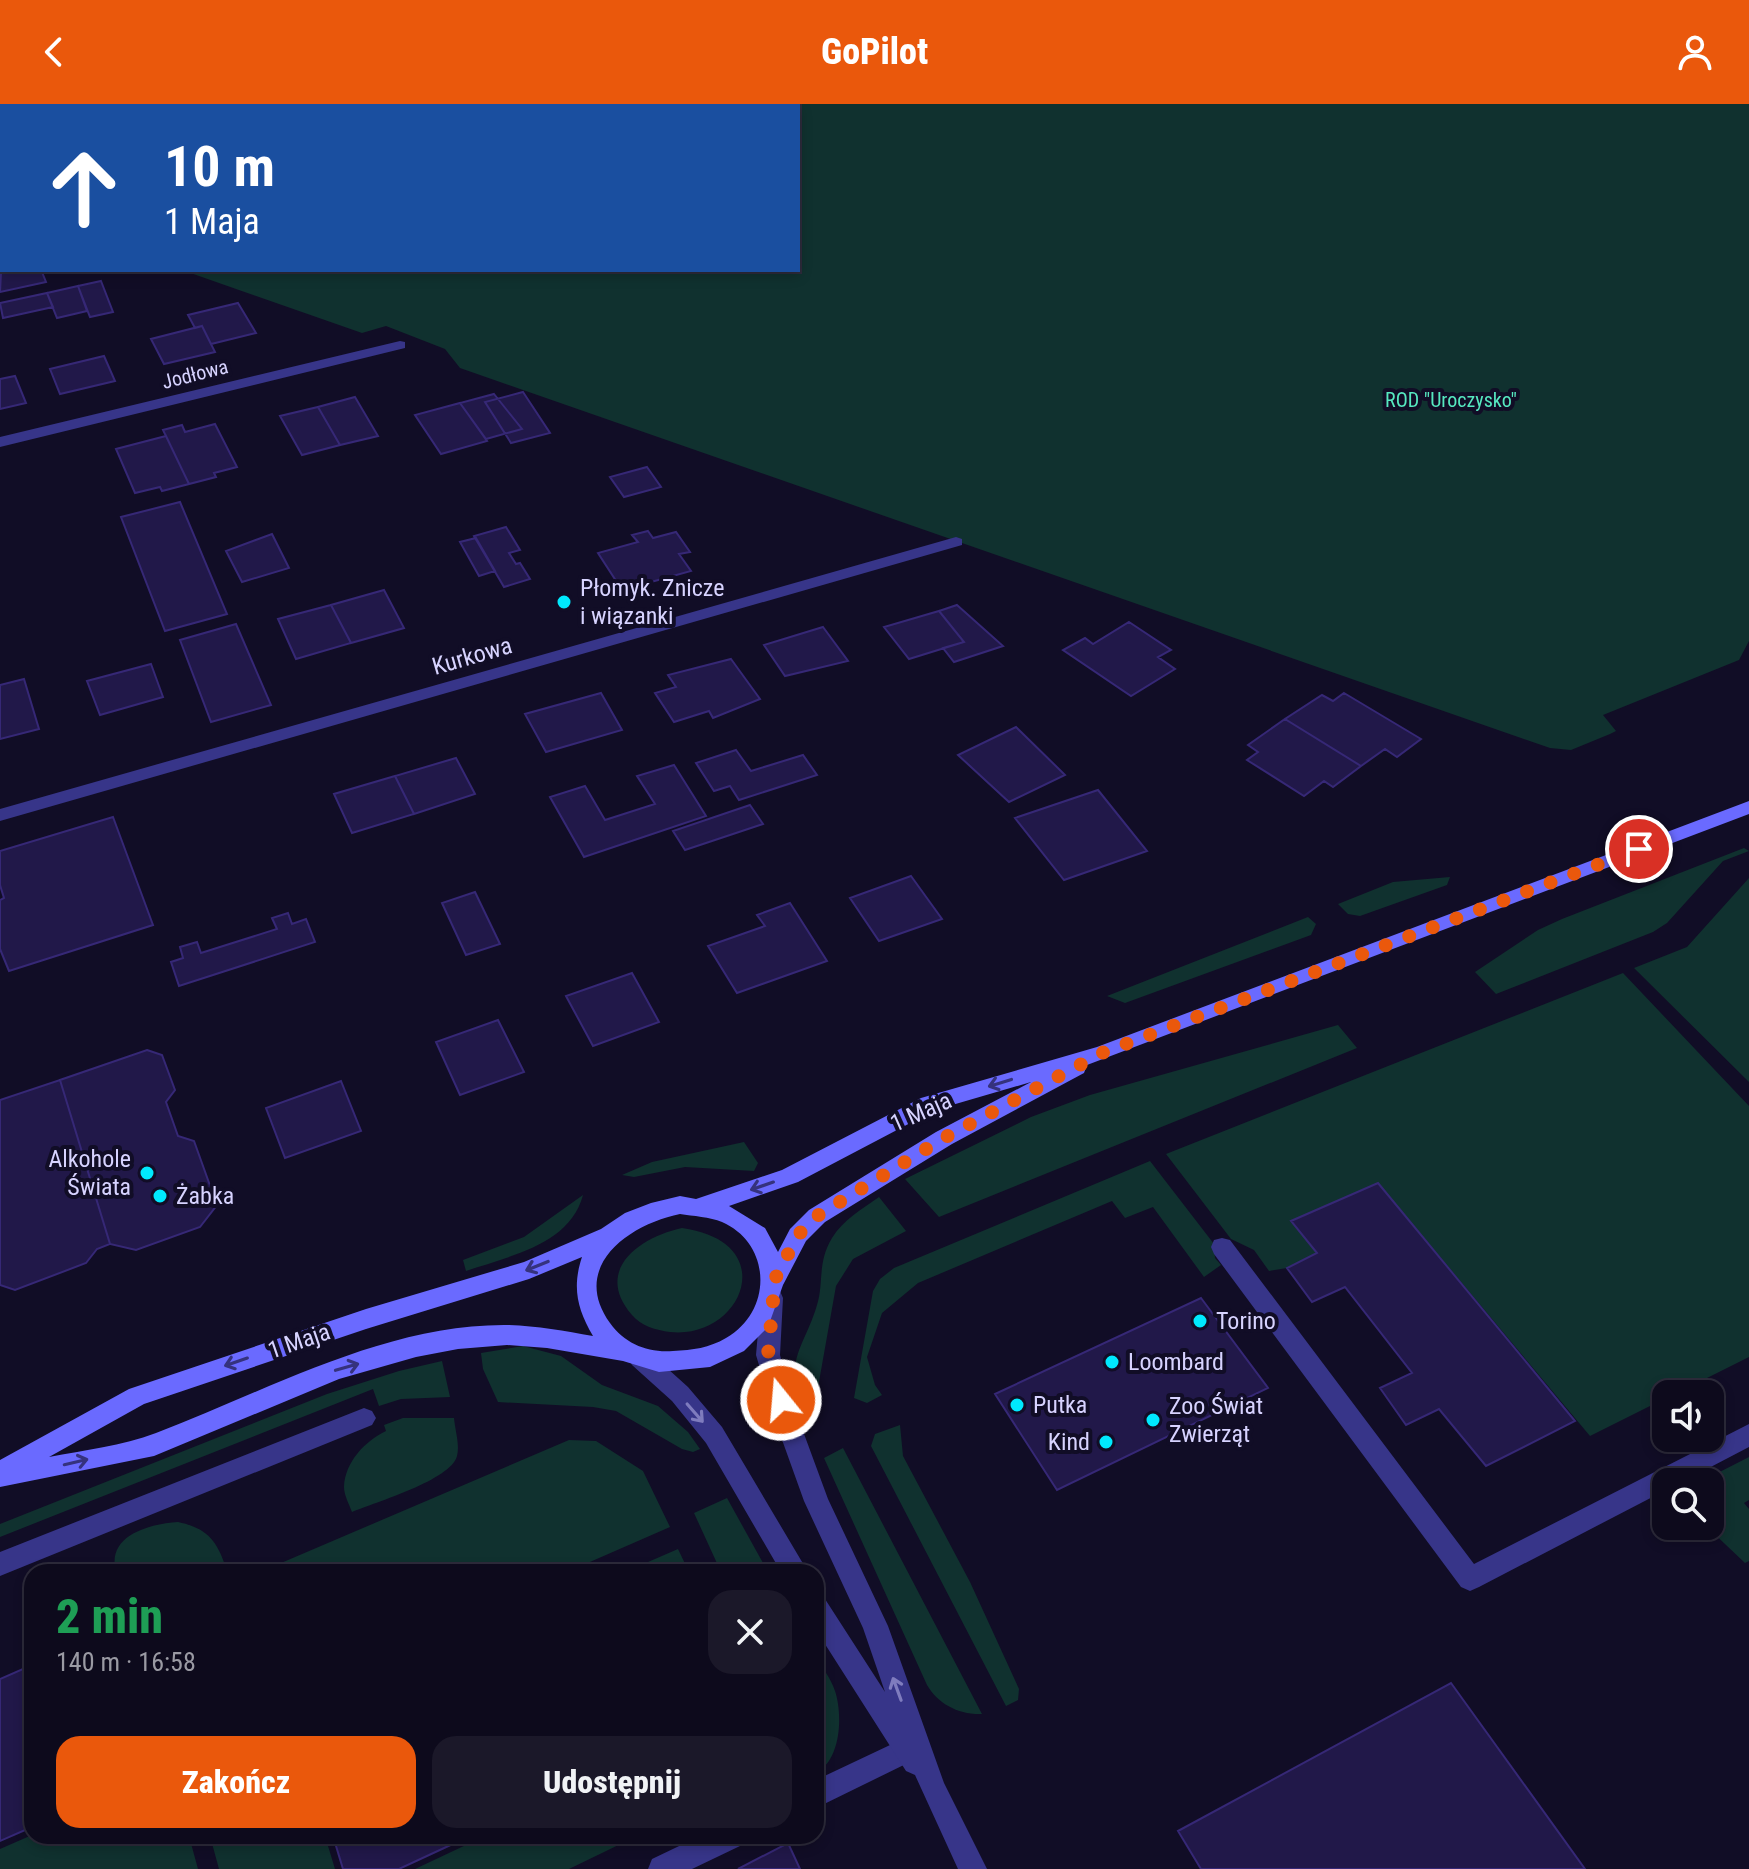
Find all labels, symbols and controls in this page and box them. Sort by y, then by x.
icon: back [32,30,76,74]
icon: person [1673,30,1717,74]
text: GoPilot [821,31,928,73]
text: 10 m [164,134,275,200]
icon: ahead [32,136,136,240]
text: 1 Maja [164,201,260,243]
street label: Jodłowa [159,354,231,394]
park label: ROD "Uroczysko" [1385,388,1517,412]
place label: Płomyk. Znicze i wiązanki [580,574,724,630]
marker: Płomyk. Znicze i wiązanki [555,593,573,611]
street label: Kurkowa [429,631,515,681]
pin [1605,815,1673,883]
icon: arrive [1617,827,1661,871]
one-way arrow [987,1076,1013,1091]
street label: 1 Maja [886,1086,956,1138]
place label: Alkohole Świata [48,1145,131,1201]
marker: Alkohole Świata [138,1164,156,1182]
one-way arrow [750,1179,775,1194]
place label: Żabka [176,1182,234,1210]
marker: Żabka [151,1187,169,1205]
one-way arrow [525,1260,550,1274]
place label: Torino [1216,1307,1276,1335]
marker: Torino [1191,1312,1209,1330]
street label: 1 Maja [264,1317,334,1365]
place label: Loombard [1128,1348,1224,1376]
marker: Loombard [1103,1353,1121,1371]
one-way arrow [224,1356,249,1371]
position arrow [739,1358,823,1442]
one-way arrow [334,1359,359,1373]
map controls [1652,1380,1724,1540]
button: sound [1652,1380,1724,1452]
place label: Putka [1033,1391,1087,1419]
place label: Zoo Świat Zwierząt [1169,1392,1263,1448]
marker: Putka [1008,1396,1026,1414]
one-way arrow [686,1402,704,1422]
marker: Zoo Świat Zwierząt [1144,1411,1162,1429]
place label: Kind [1048,1428,1090,1456]
marker: Kind [1097,1433,1115,1451]
one-way arrow [63,1454,88,1469]
button: search [1652,1468,1724,1540]
text: 2 min [56,1588,163,1645]
button: close [708,1590,792,1674]
text: 140 m · 16:58 [56,1647,196,1677]
one-way arrow [889,1677,903,1702]
button: Zakończ [56,1736,416,1828]
button: Udostępnij [432,1736,792,1828]

